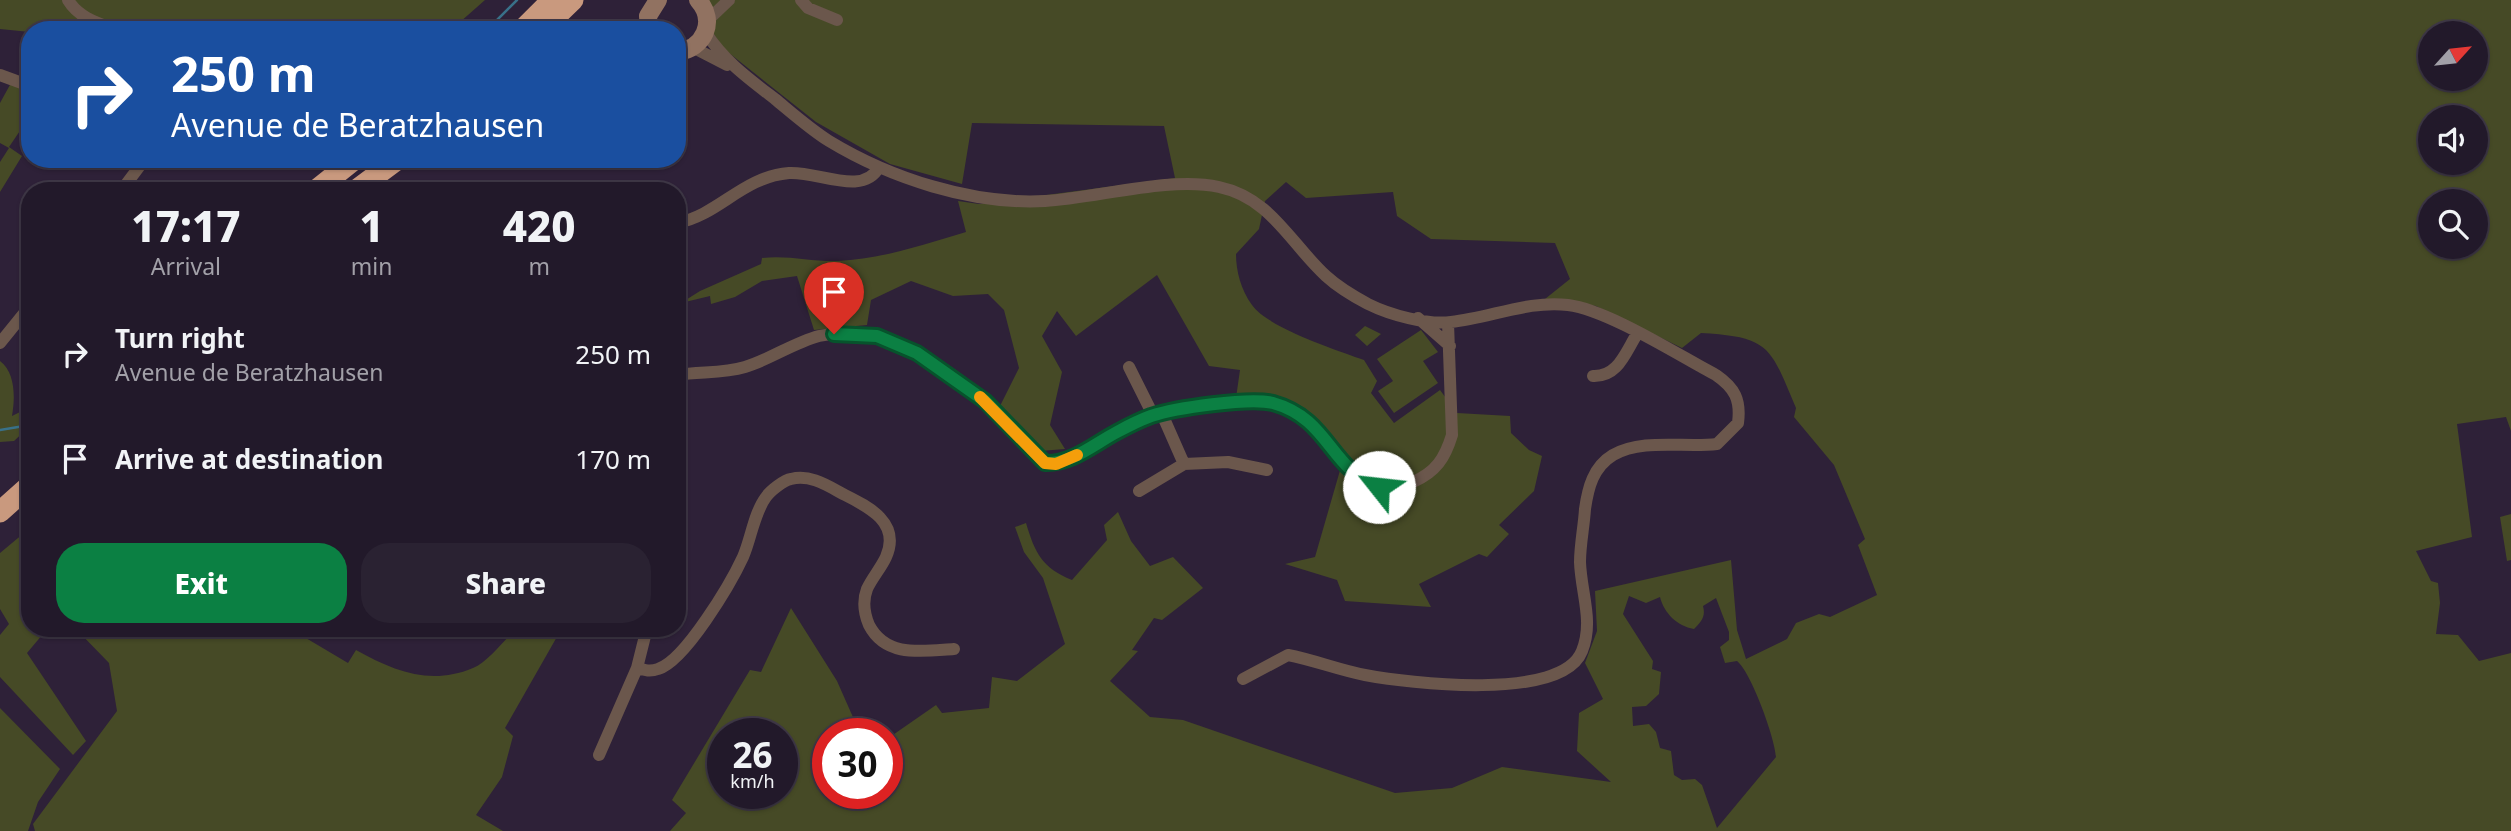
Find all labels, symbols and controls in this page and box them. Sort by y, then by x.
north arrow [2418,21,2488,91]
map controls [2418,21,2488,259]
text: 250 m [171,40,316,106]
icon: right [56,49,147,140]
text: Avenue de Beratzhausen [171,103,544,146]
button: sound [2418,105,2488,175]
button: search [2418,189,2488,259]
text: 17:17 [131,197,240,254]
text: 1 [359,197,384,254]
text: 420 [503,197,576,254]
text: Arrival [151,250,221,282]
text: min [351,250,392,282]
text: m [528,250,550,282]
pin [804,262,864,334]
icon: arrive [815,273,853,311]
text: Turn right [115,320,245,356]
icon: right [56,335,94,373]
text: 250 m [575,336,651,372]
text: Avenue de Beratzhausen [115,356,383,388]
icon: arrive [56,440,94,478]
text: Arrive at destination [115,441,384,477]
text: 170 m [575,441,651,477]
position arrow [1342,450,1416,524]
button: Exit [56,543,347,623]
button: Share [361,543,651,623]
speed limit sign: 30 [812,718,903,809]
text: 26 [732,731,773,778]
text: km/h [730,769,775,793]

